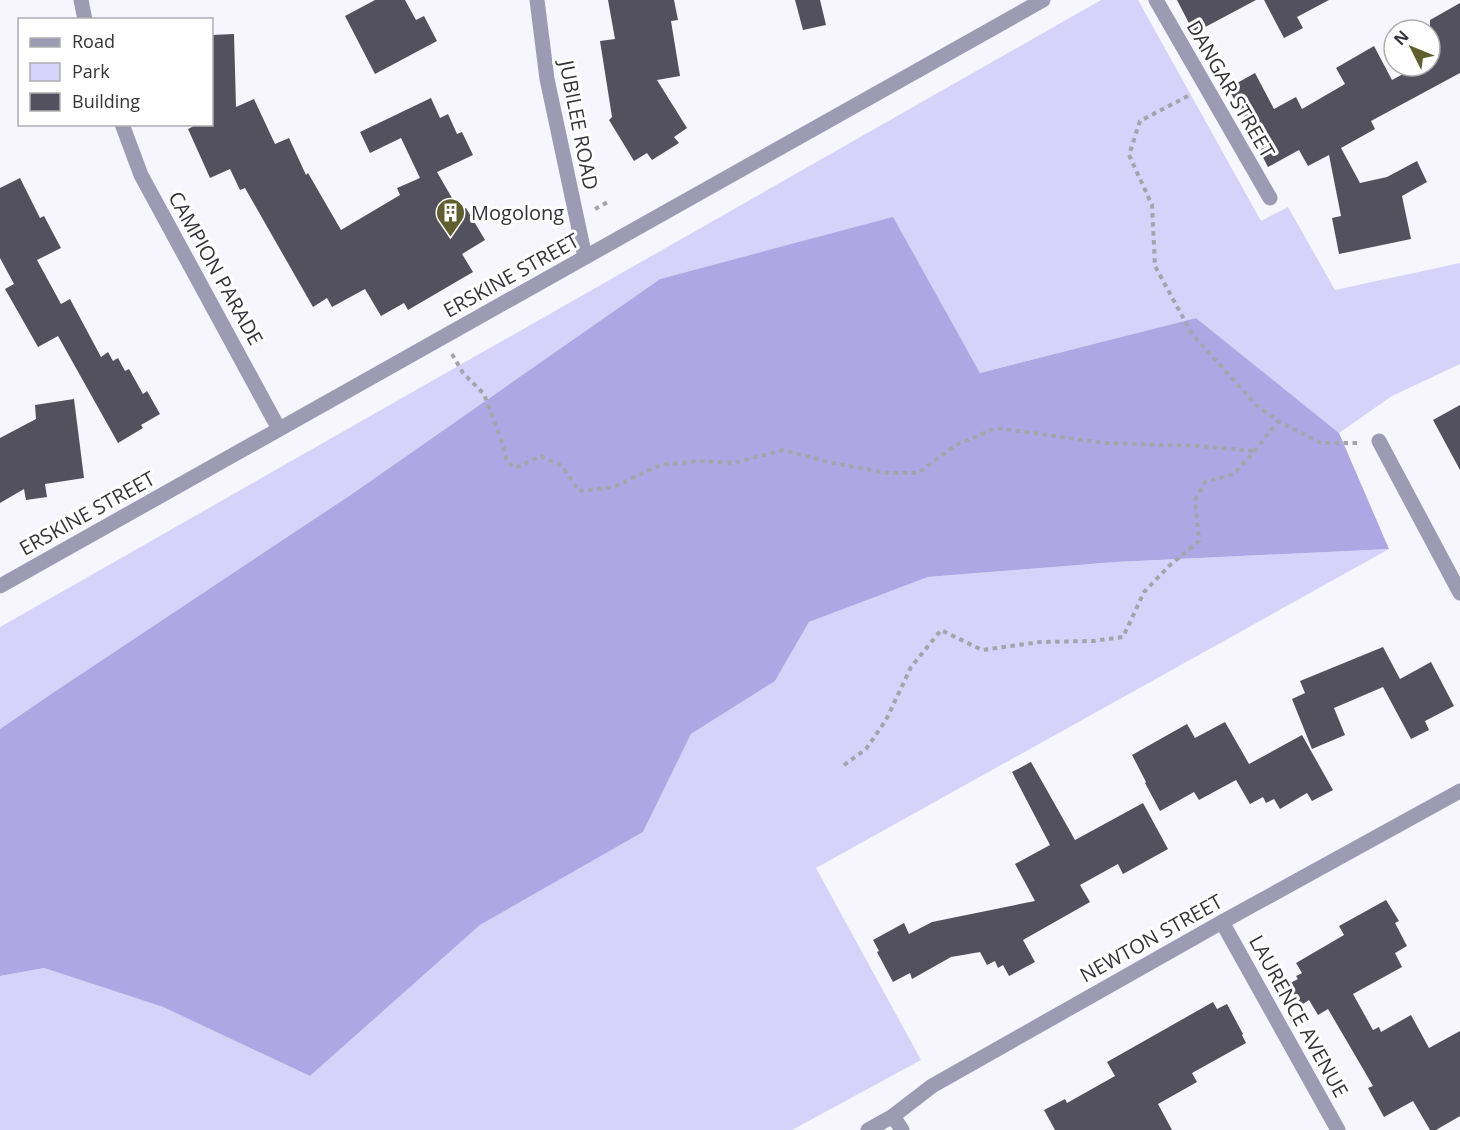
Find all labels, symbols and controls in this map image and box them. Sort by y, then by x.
street label: DANGAR STREET [1181,15,1281,163]
legend [18,18,213,126]
north arrow [1382,18,1442,78]
text: N [1389,26,1414,50]
text: Road [72,29,115,53]
street label: JUBILEE ROAD [553,56,605,192]
text: Park [72,59,110,83]
text: Building [72,89,140,113]
street label: CAMPION PARADE [163,186,269,350]
building icon: Mogolong [434,196,466,238]
place label: Mogolong [471,199,564,226]
street label: ERSKINE STREET [438,227,584,323]
street label: ERSKINE STREET [14,465,160,561]
street label: NEWTON STREET [1075,888,1227,988]
street label: LAURENCE AVENUE [1243,930,1355,1102]

